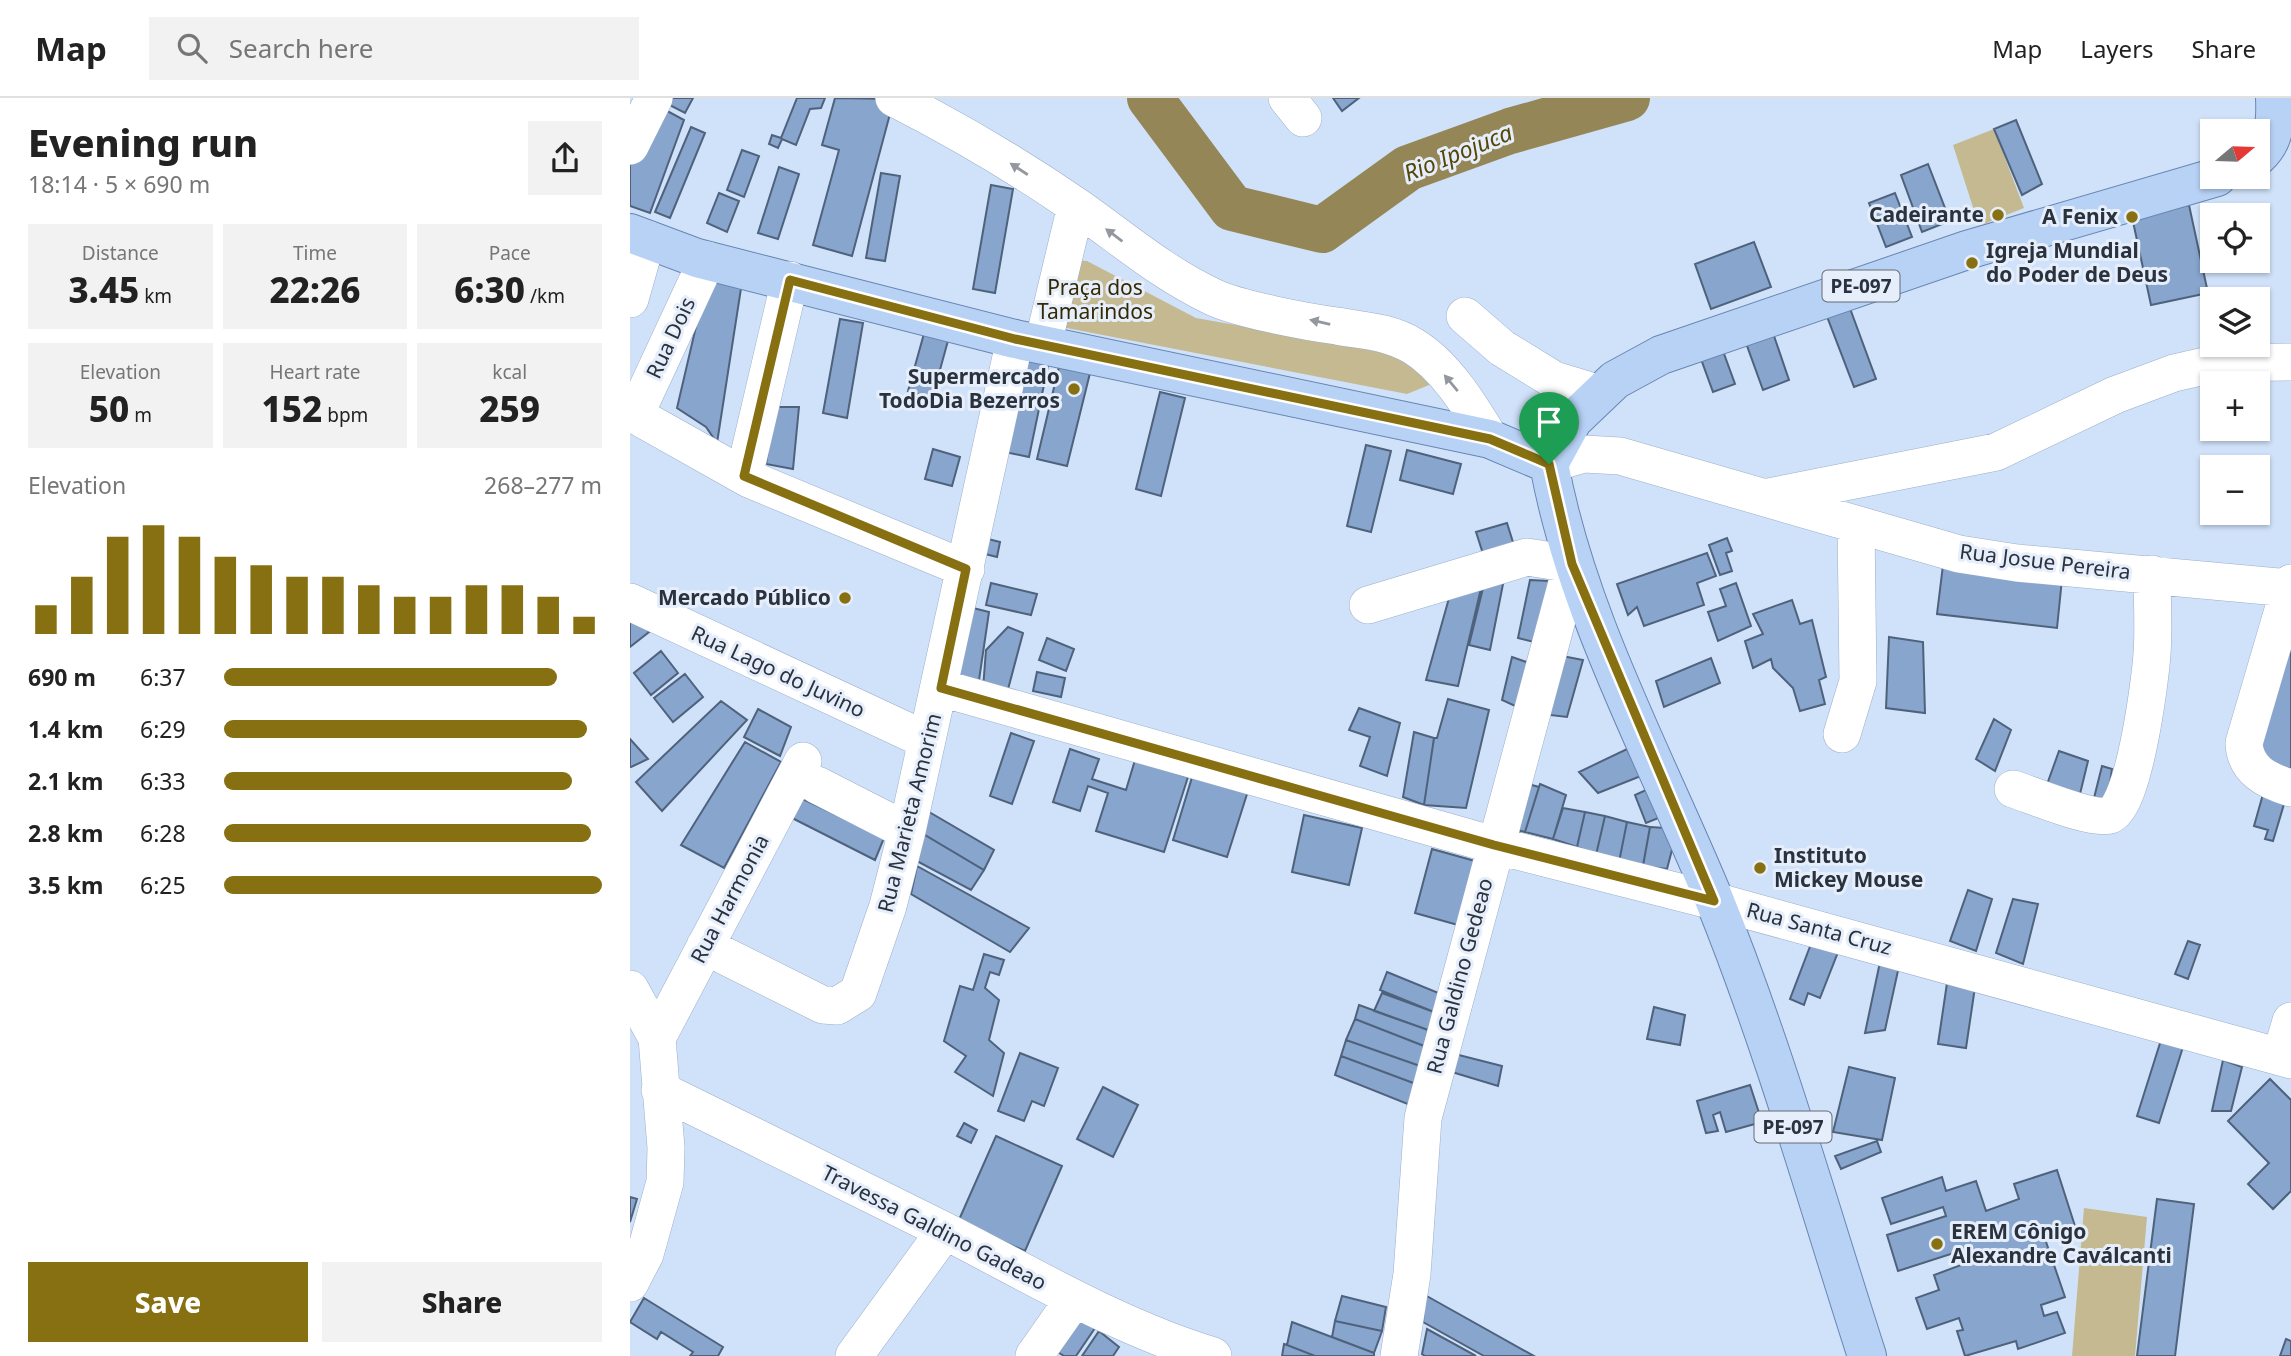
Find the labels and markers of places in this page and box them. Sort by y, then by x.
place label: Cadeirante [1869,200,1984,228]
place label: A Fenix [2042,202,2119,230]
marker: Cadeirante [1990,207,2006,223]
marker: A Fenix [2124,209,2140,225]
place label: Igreja Mundial do Poder de Deus [1986,236,2168,288]
marker: Igreja Mundial do Poder de Deus [1964,255,1980,271]
place label: Supermercado TodoDia Bezerros [879,362,1060,414]
marker: Supermercado TodoDia Bezerros [1066,381,1082,397]
pin [1519,392,1579,464]
place label: Mercado Público [658,583,831,611]
marker: Mercado Público [837,590,853,606]
place label: Instituto Mickey Mouse [1774,841,1923,893]
marker: Instituto Mickey Mouse [1752,860,1768,876]
place label: EREM Cônigo Alexandre Caválcanti [1951,1217,2172,1269]
marker: EREM Cônigo Alexandre Caválcanti [1929,1236,1945,1252]

